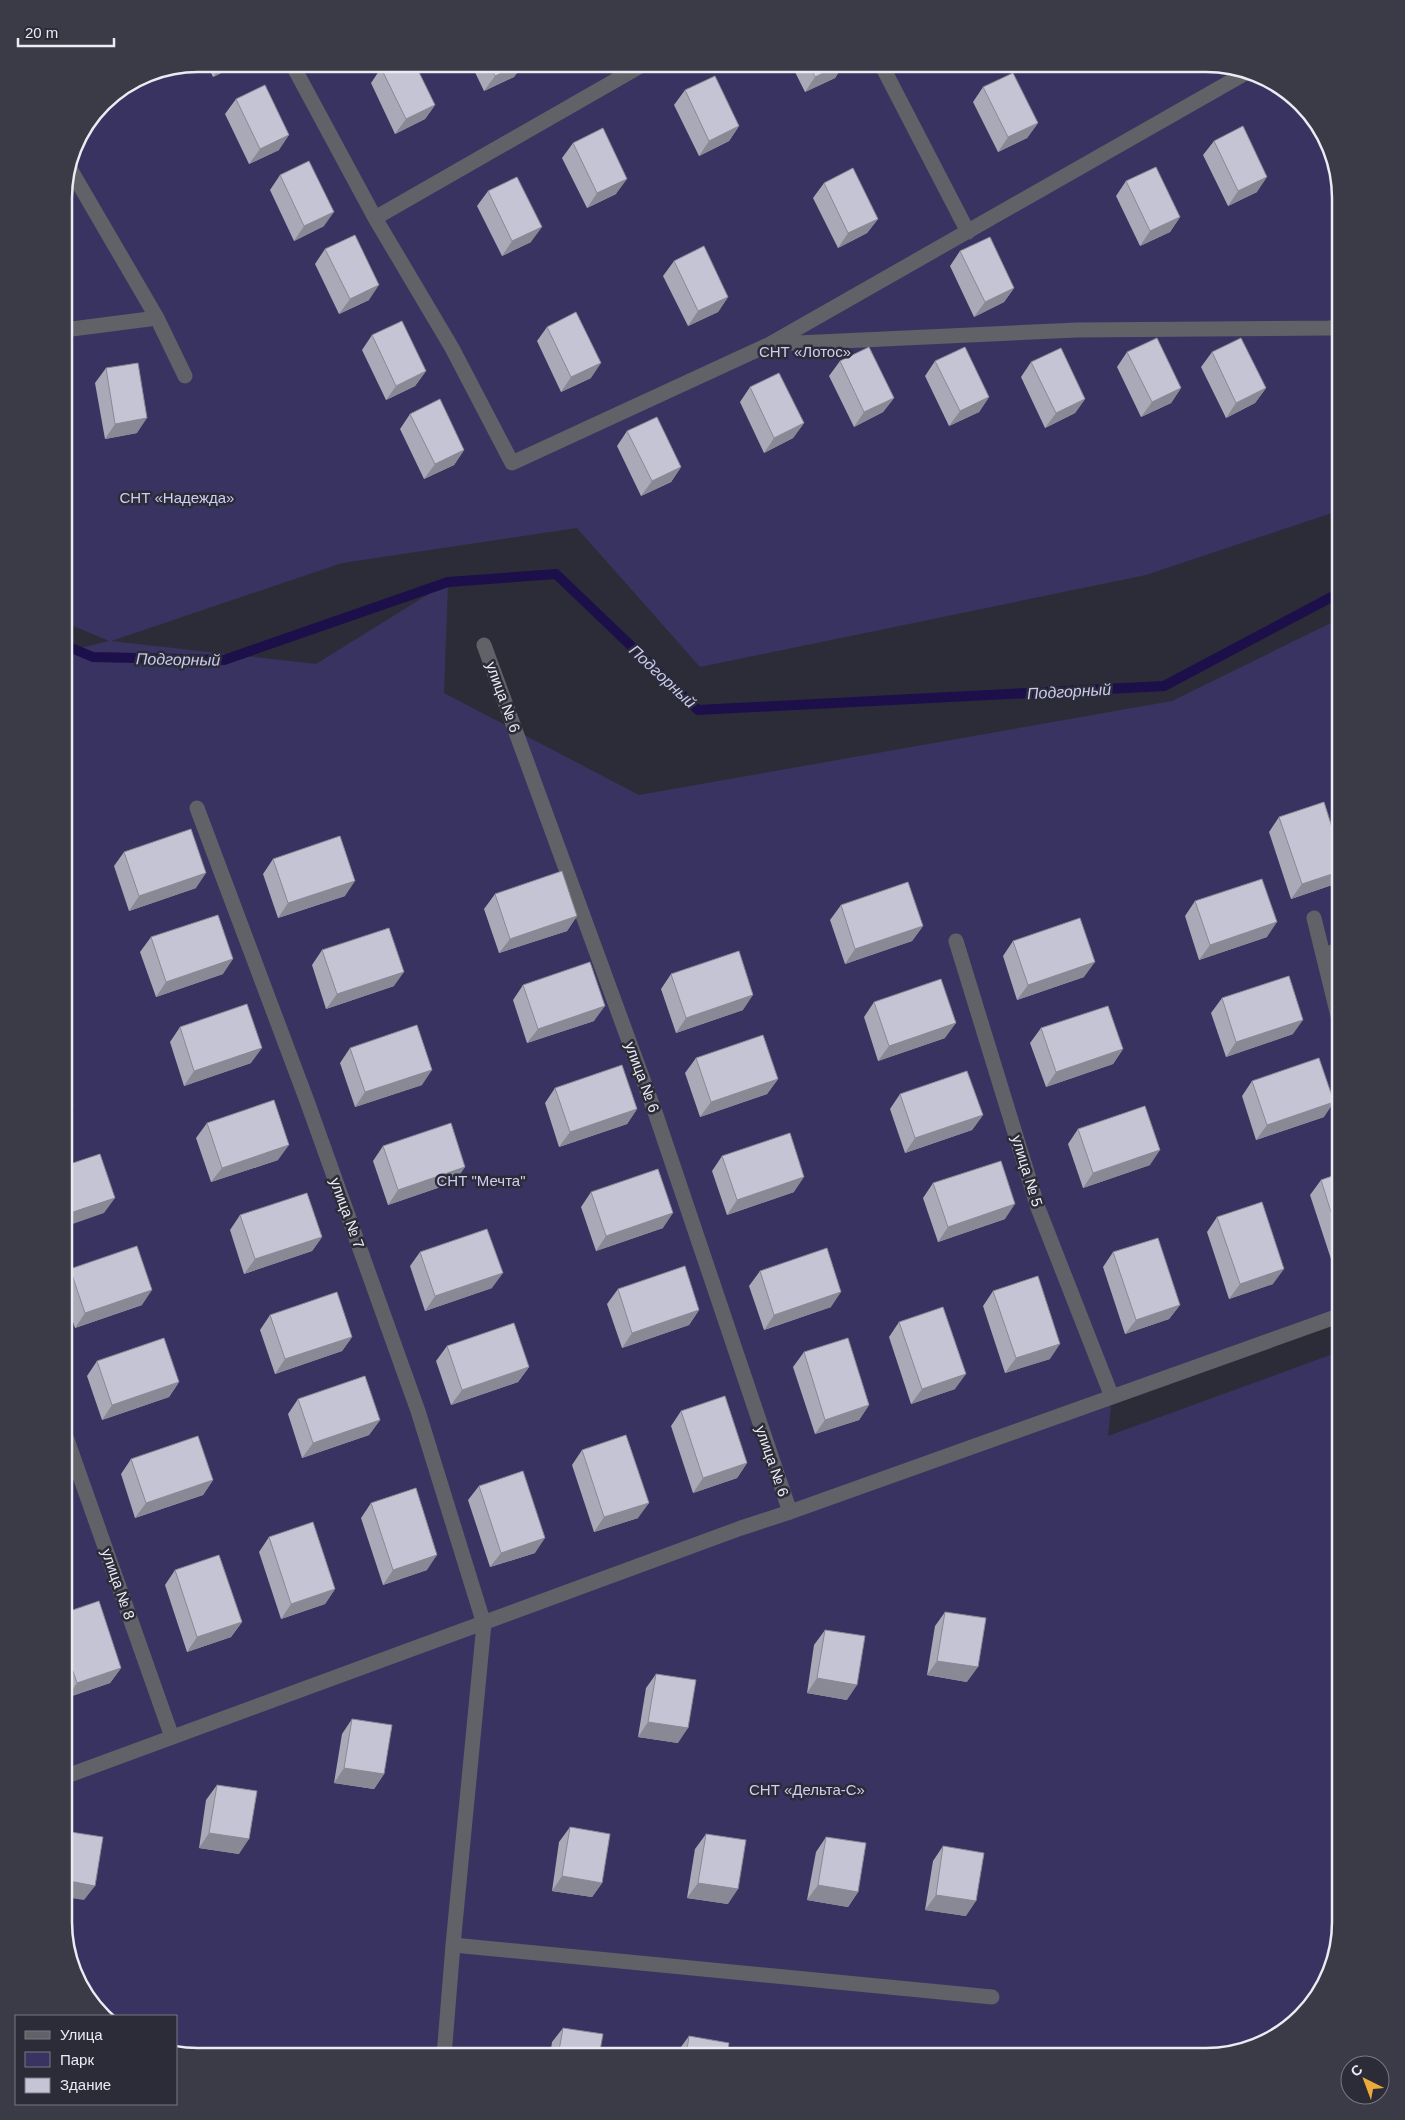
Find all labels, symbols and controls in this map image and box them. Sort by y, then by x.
scale bar [18,15,114,47]
text: 20 m [25,24,58,41]
park label: СНТ «Лотос» [759,343,851,360]
park label: СНТ «Надежда» [120,489,234,506]
water label: Подгорный [626,641,699,711]
water label: Подгорный [136,650,220,669]
street label: улица № 6 [483,659,524,735]
water label: Подгорный [1026,681,1112,702]
street label: улица № 6 [622,1039,663,1115]
street label: улица № 5 [1009,1133,1046,1209]
park label: СНТ "Мечта" [436,1172,526,1189]
street label: улица № 7 [327,1175,368,1251]
street label: улица № 6 [752,1423,793,1499]
street label: улица № 8 [98,1546,139,1622]
park label: СНТ «Дельта-С» [749,1781,865,1798]
legend [15,2015,178,2105]
text: Улица [60,2026,103,2043]
text: Парк [60,2051,94,2068]
north arrow [1340,2055,1390,2105]
text: С [1347,2061,1365,2080]
text: Здание [60,2076,111,2093]

